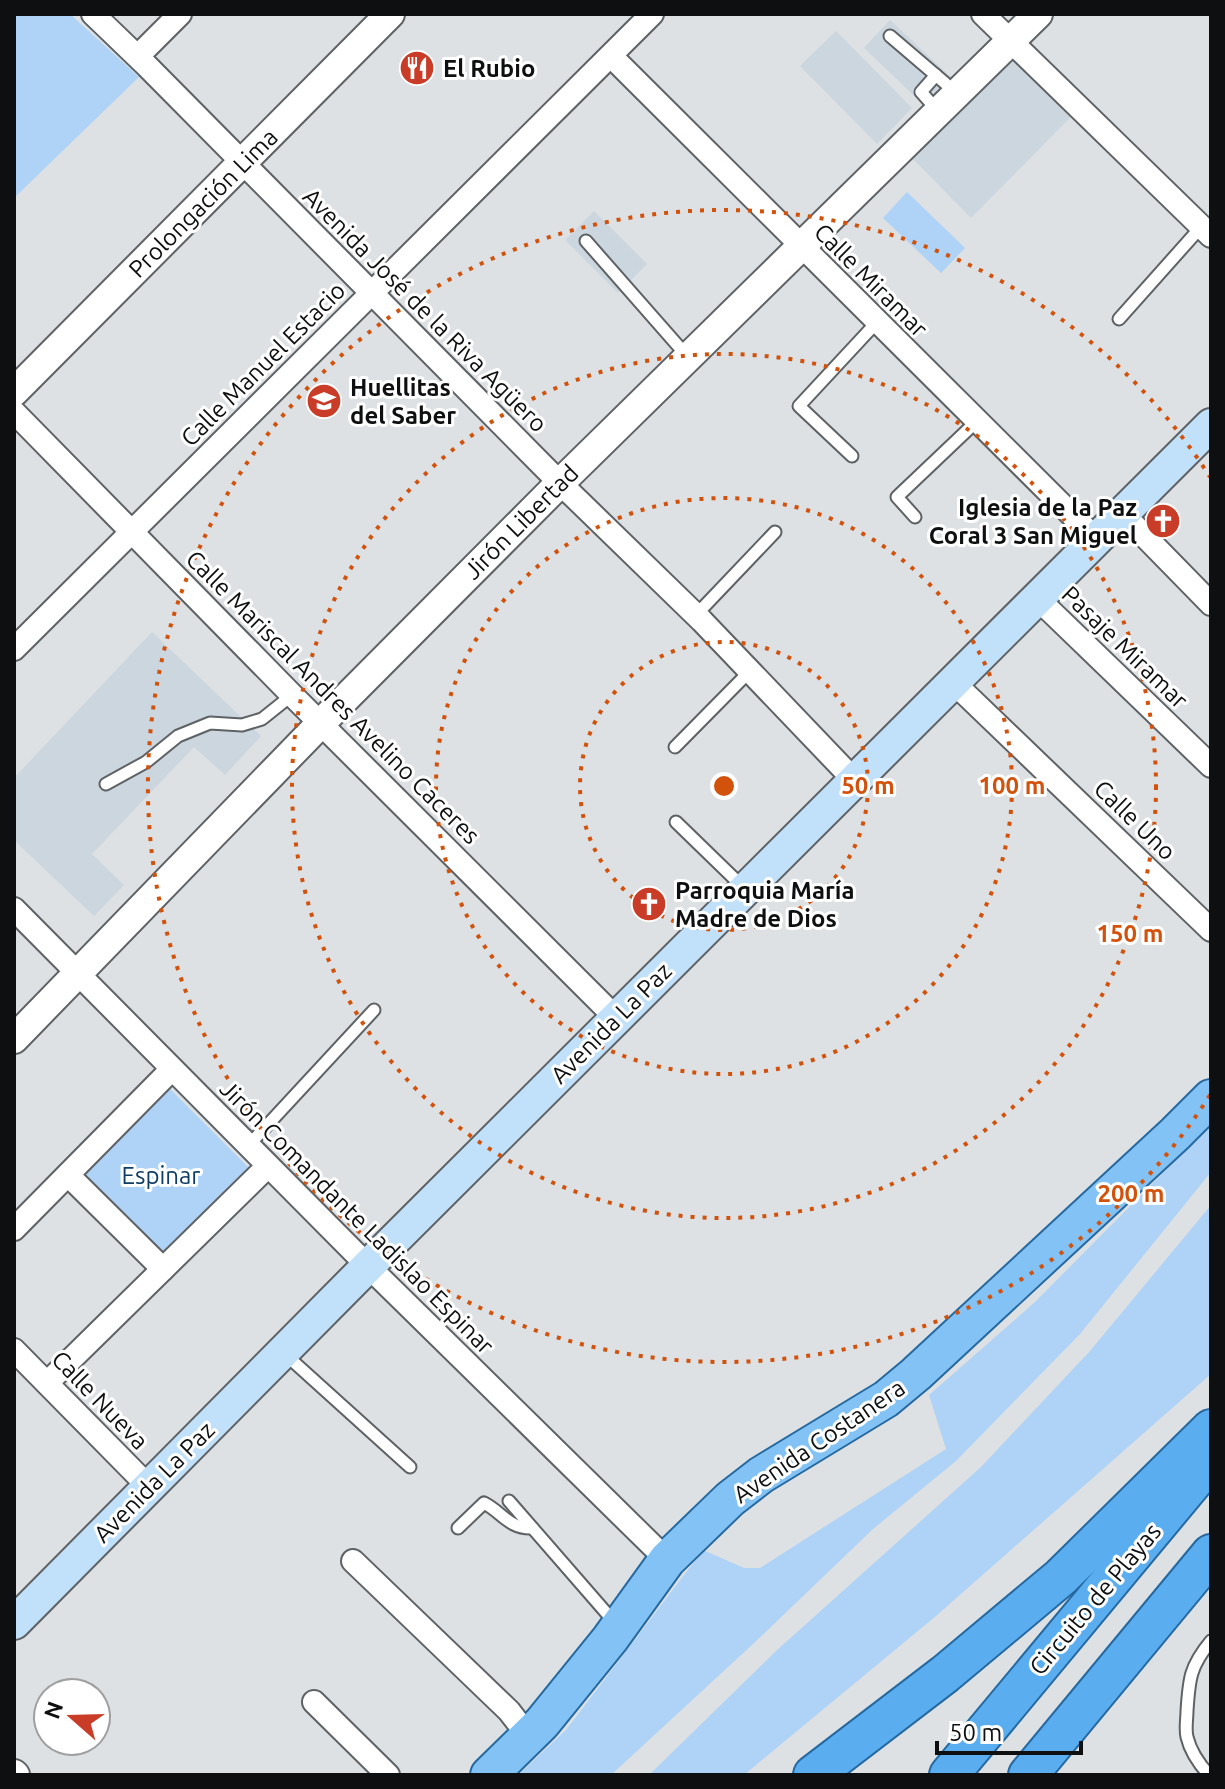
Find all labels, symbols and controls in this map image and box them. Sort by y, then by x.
restaurant icon: El Rubio [398,49,436,87]
place label: El Rubio [443,55,535,82]
street label: Prolongación Lima [123,123,283,283]
street label: Avenida José de la Riva Agüero [298,183,552,437]
street label: Calle Miramar [809,218,933,342]
street label: Calle Manuel Estacio [175,276,351,452]
place label: Huellitas del Saber [350,374,456,429]
school or university icon: Huellitas del Saber [305,382,343,420]
street label: Jirón Libertad [458,459,584,585]
place label: Iglesia de la Paz Coral 3 San Miguel [929,494,1137,549]
church icon: Iglesia de la Paz Coral 3 San Miguel [1144,502,1182,540]
street label: Calle Mariscal Andres Avelino Caceres [181,545,485,849]
street label: Pasaje Miramar [1057,580,1193,714]
centre of rings [710,772,738,800]
text: 50 m [841,772,895,799]
text: 100 m [979,772,1045,799]
street label: Calle Uno [1089,775,1181,865]
place label: Parroquia María Madre de Dios [675,877,855,932]
church icon: Parroquia María Madre de Dios [630,885,668,923]
text: 150 m [1097,920,1163,947]
street label: Avenida La Paz [545,957,677,1089]
street label: Jirón Comandante Ladislao Espinar [215,1075,499,1359]
park label: Espinar [122,1162,200,1189]
text: 200 m [1098,1180,1164,1207]
street label: Calle Nueva [46,1345,154,1455]
street label: Avenida Costanera [728,1374,910,1508]
street label: Avenida La Paz [88,1416,220,1548]
street label: Circuito de Playas [1024,1518,1166,1680]
north arrow [32,1677,112,1757]
text: N [38,1698,67,1722]
scale bar [937,1705,1081,1755]
text: 50 m [949,1719,1002,1746]

